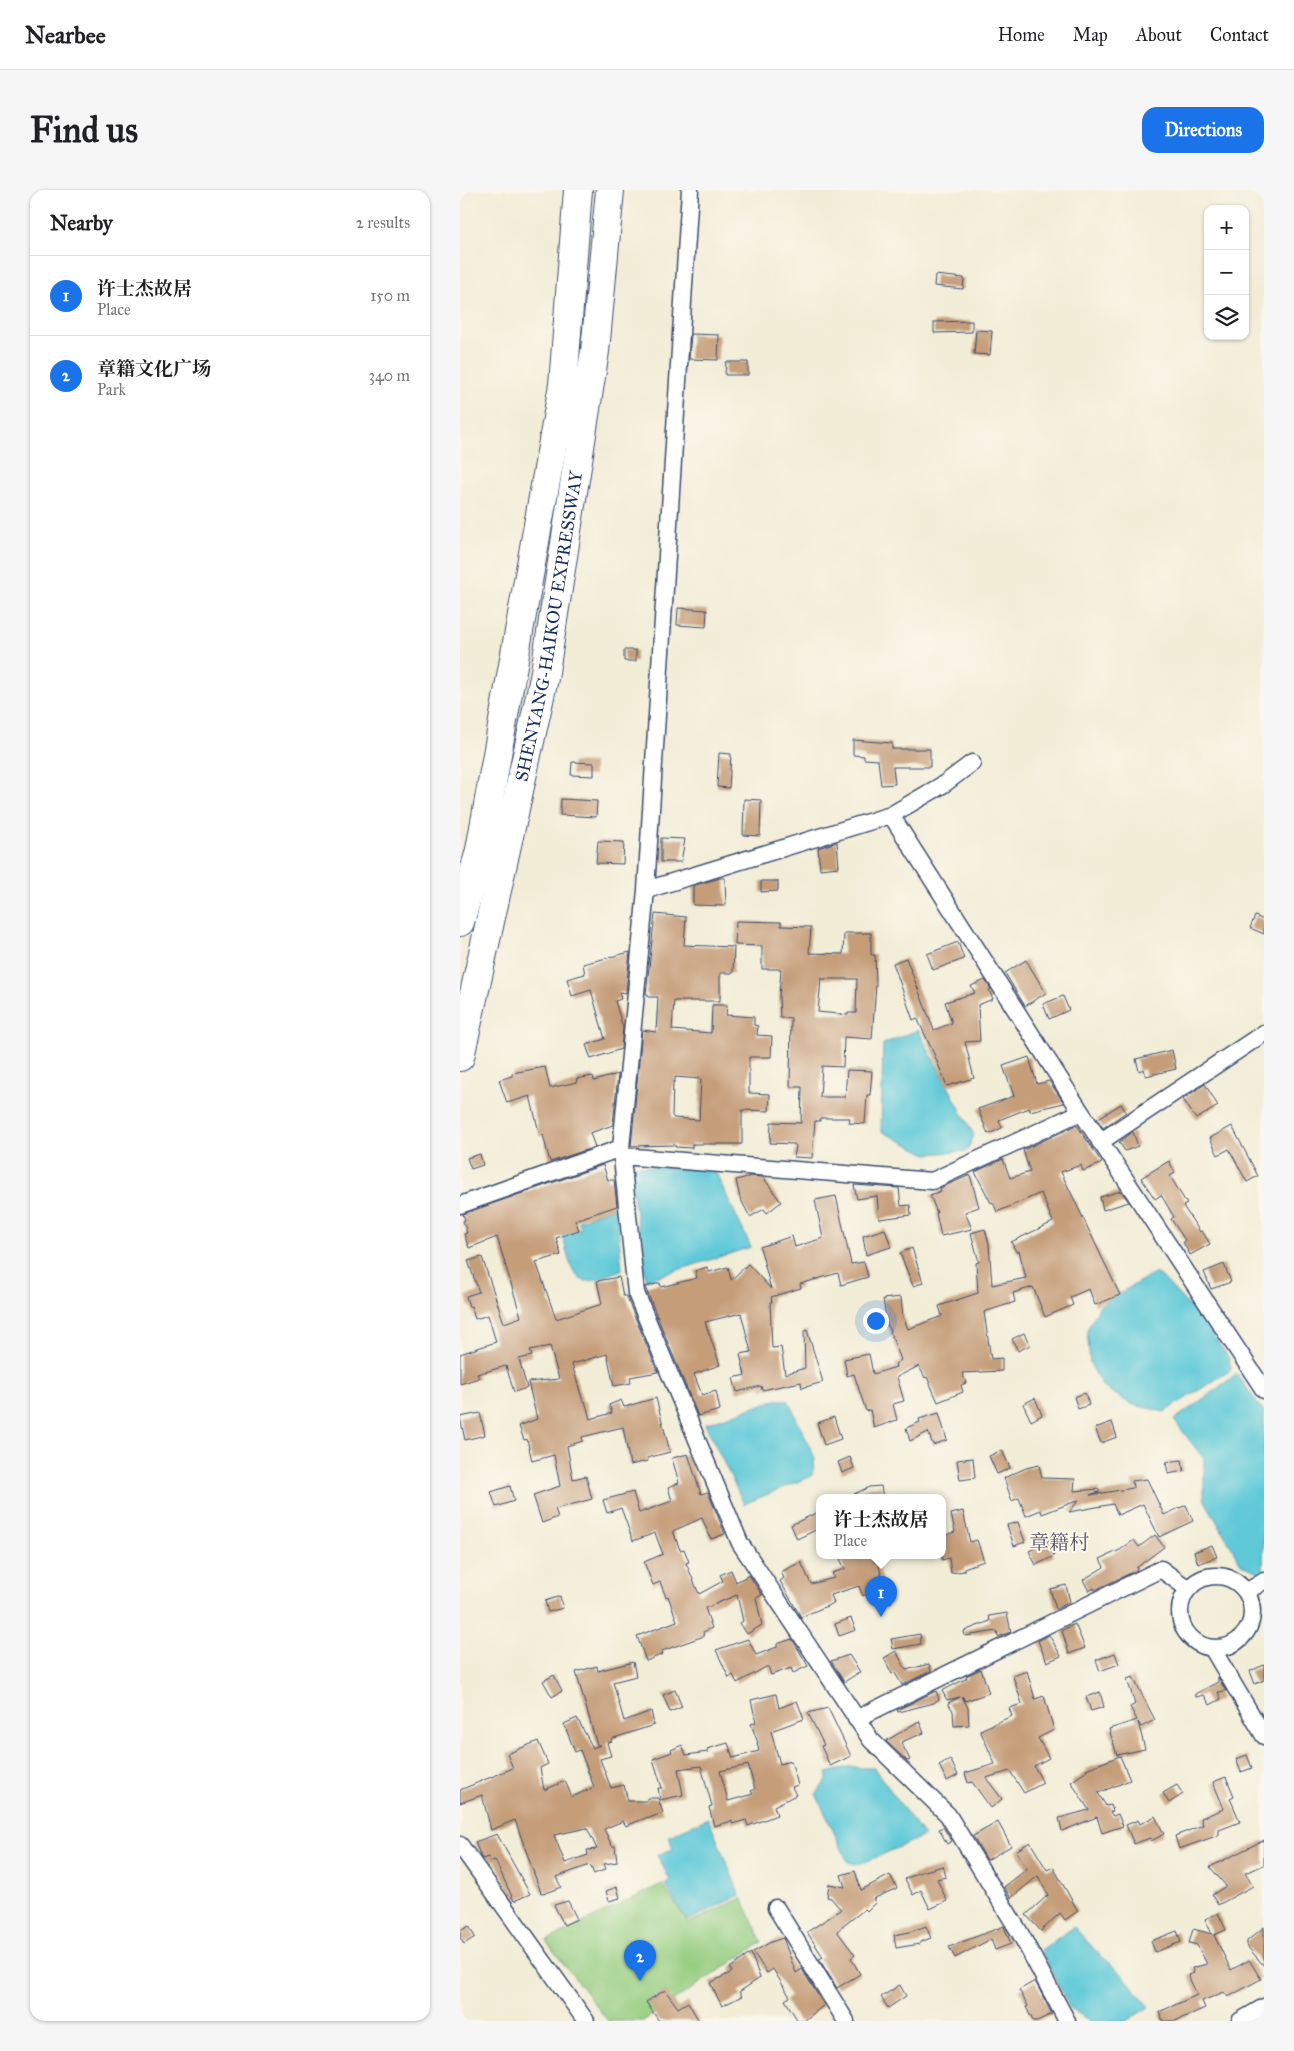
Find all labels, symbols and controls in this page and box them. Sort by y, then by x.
text: Nearbee [25,20,106,50]
text: Home [998,24,1045,46]
text: Map [1073,24,1108,46]
text: About [1136,24,1182,46]
text: Contact [1210,24,1269,46]
button: Directions [1142,107,1264,153]
text: Find us [30,109,138,152]
map controls [1204,205,1249,340]
button: + [1204,205,1249,250]
text: Nearby [50,210,113,236]
text: 2 results [356,213,410,232]
button: − [1204,250,1249,295]
text: 许士杰故居 [97,277,192,300]
text: 1 [63,286,69,305]
text: 150 m [370,286,410,305]
button: layers [1204,295,1249,340]
text: Place [97,300,131,319]
text: 章籍文化广场 [97,357,211,380]
text: 2 [62,366,70,385]
text: 340 m [368,366,410,385]
text: Park [97,380,126,399]
street label: SHENYANG-HAIKOU EXPRESSWAY [510,469,587,784]
your location [863,1308,889,1334]
popup [816,1494,946,1559]
text: 许士杰故居 [833,1508,929,1531]
district label: 章籍村 [1029,1530,1089,1554]
text: Place [833,1531,867,1550]
pin: 1 [865,1576,897,1617]
pin: 2 [624,1940,656,1981]

